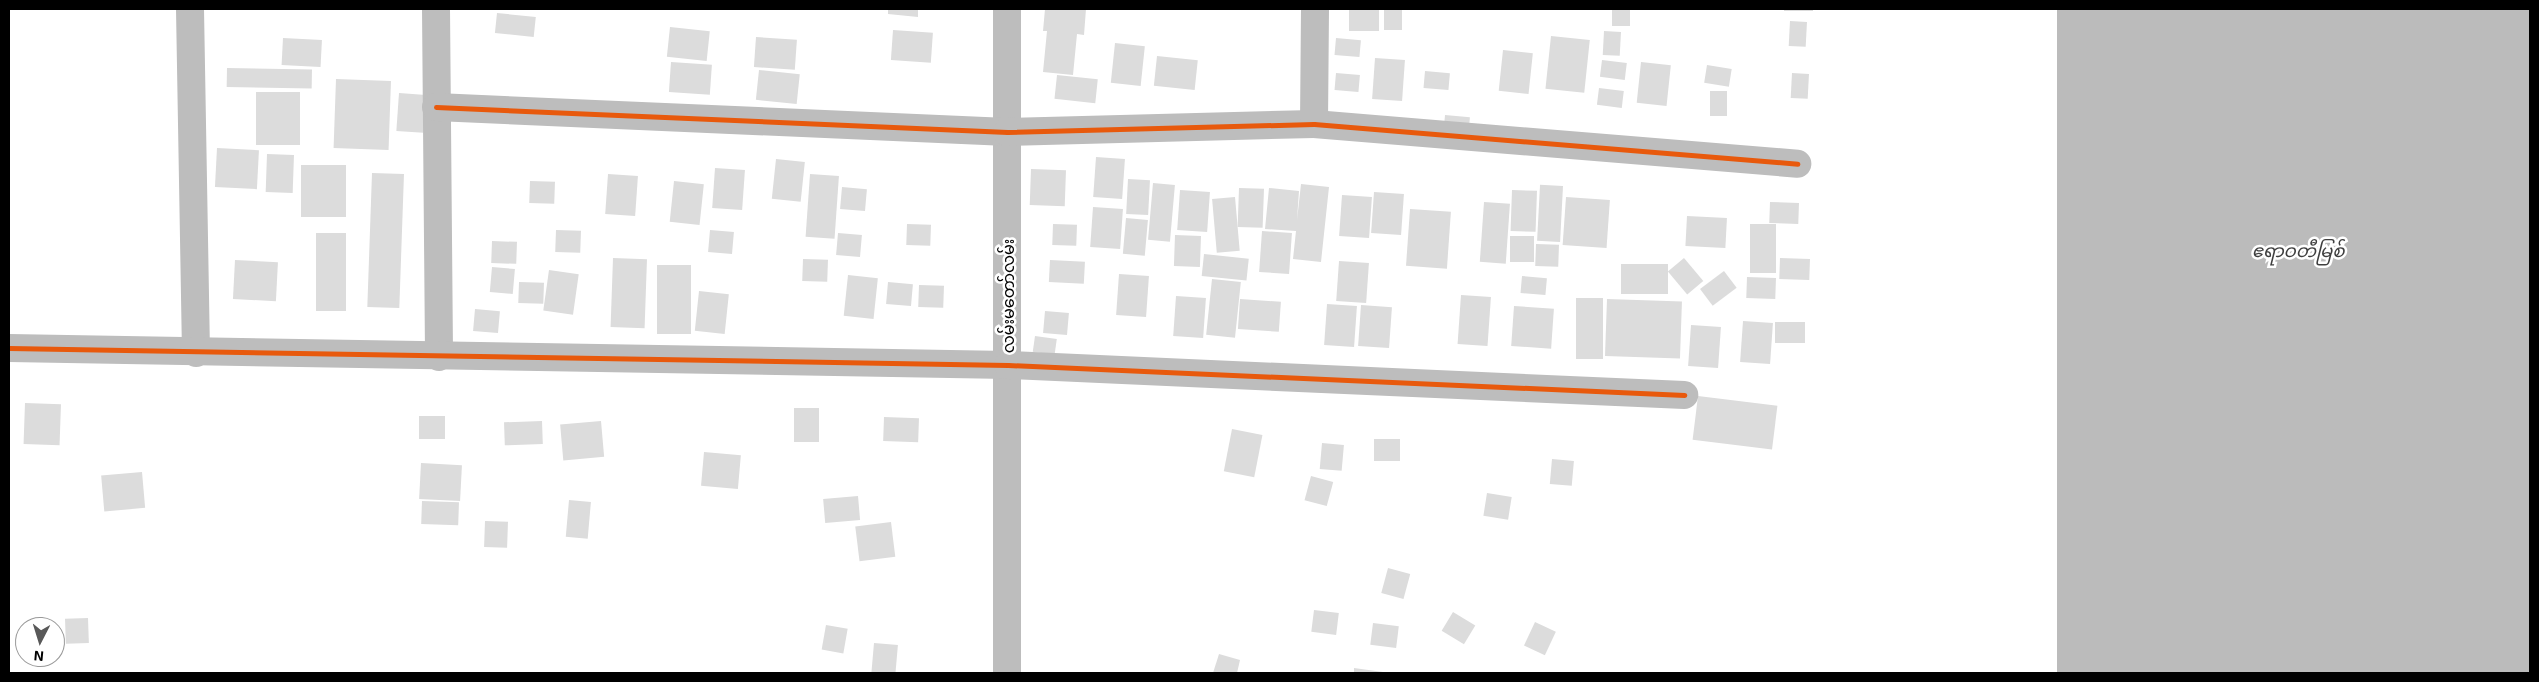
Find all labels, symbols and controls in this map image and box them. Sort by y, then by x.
street label: လမ်းမတော်လမ်း [998,239,1018,353]
water label: ဧရာဝတီမြစ် [2252,239,2344,261]
north arrow [15,617,65,667]
text: N [33,648,45,665]

